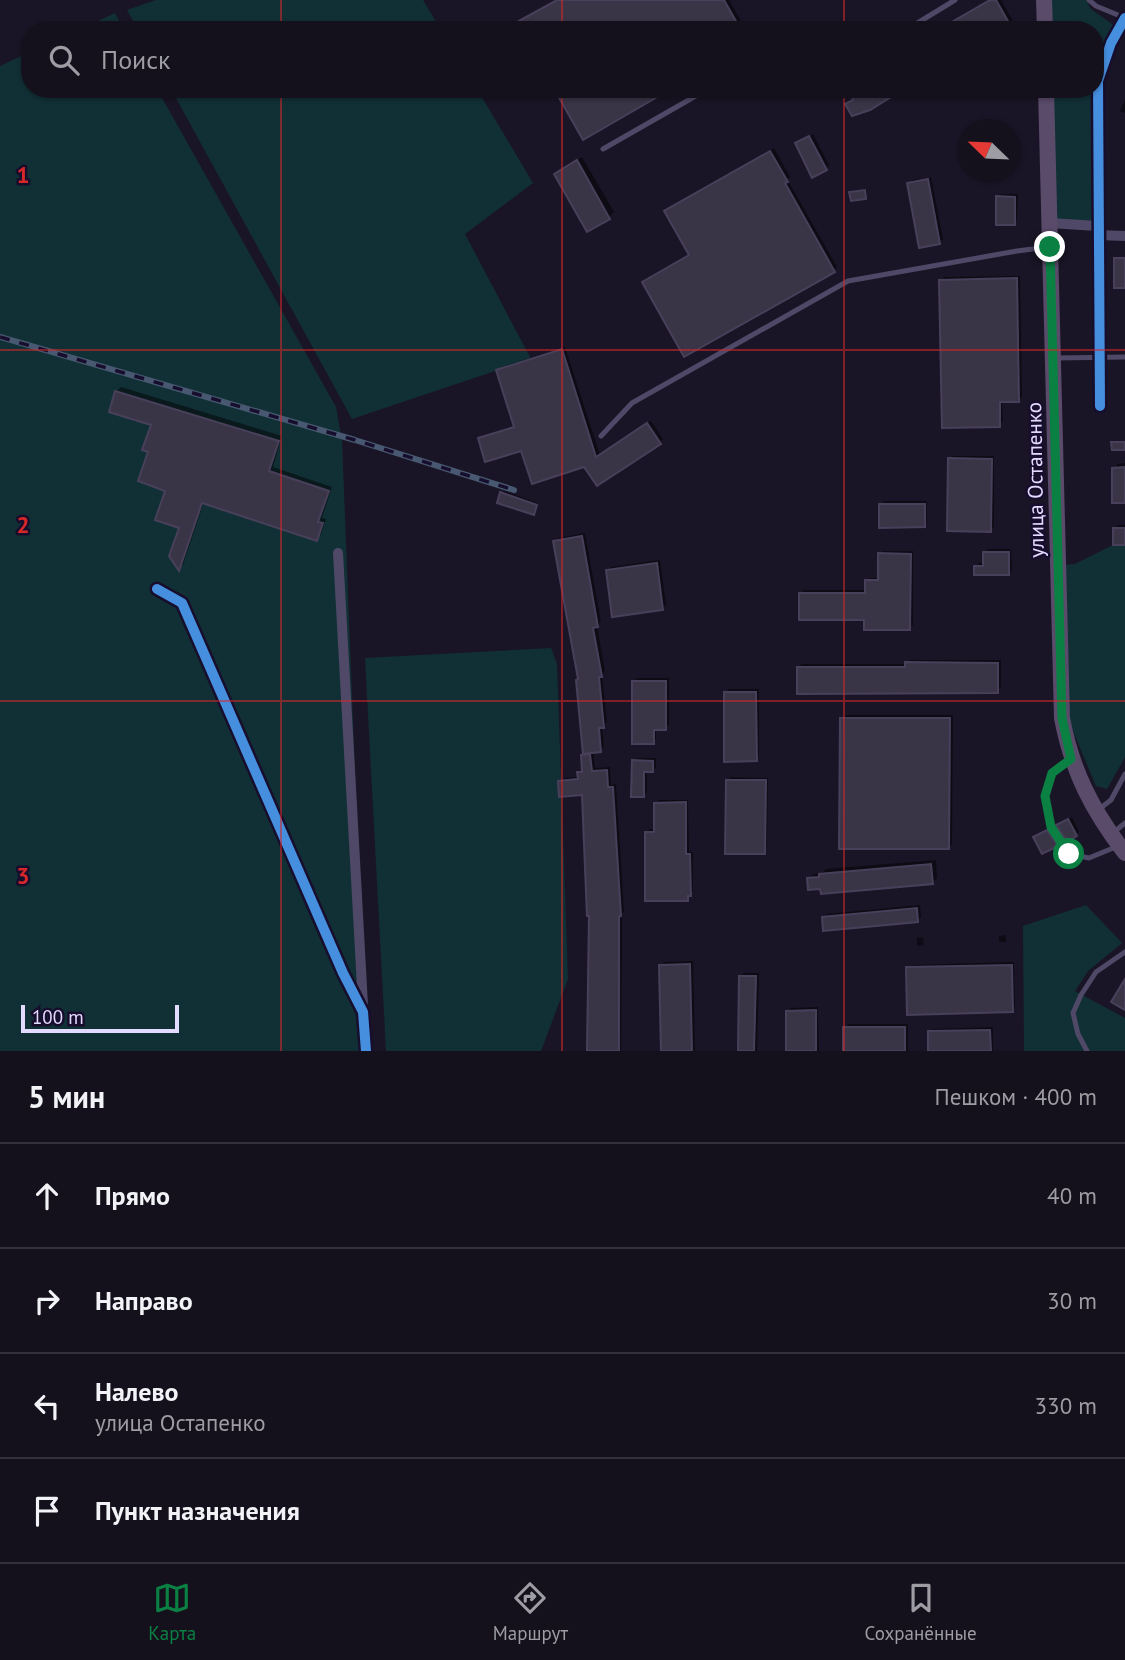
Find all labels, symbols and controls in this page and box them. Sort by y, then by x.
search box [21,21,1104,98]
icon: search [45,41,83,79]
text: Поиск [101,43,170,76]
north arrow [957,119,1020,182]
text: 1 [16,160,30,189]
route end [1034,231,1065,262]
street label: улица Остапенко [1020,402,1050,558]
text: 2 [16,510,30,539]
route start [1053,838,1084,869]
text: 3 [16,861,30,890]
scale bar [21,1002,178,1034]
text: 100 m [32,1005,84,1029]
text: 5 мин [28,1077,105,1116]
text: Пешком · 400 m [934,1082,1097,1111]
icon: ahead [28,1177,66,1215]
text: Прямо [95,1179,170,1212]
text: 40 m [1047,1181,1097,1210]
icon: right [28,1282,66,1320]
text: Направо [95,1284,193,1317]
text: 30 m [1047,1286,1097,1315]
text: Налево [95,1375,179,1408]
icon: left [28,1387,66,1425]
text: 330 m [1035,1391,1097,1420]
text: улица Остапенко [95,1408,265,1437]
icon: arrive [28,1492,66,1530]
text: Пункт назначения [95,1494,300,1527]
tab: Карта [148,1579,196,1645]
tab: Маршрут [493,1579,568,1645]
tab: Сохранённые [865,1579,977,1645]

